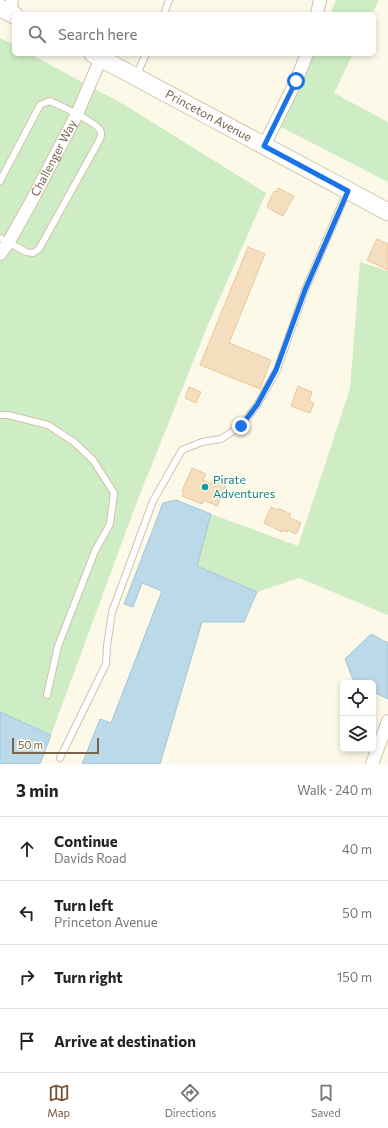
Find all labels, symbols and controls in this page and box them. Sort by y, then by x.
search box [12,12,376,56]
icon: search [26,23,48,45]
text: Search here [58,25,137,43]
route start [287,72,305,90]
street label: Princeton Avenue [163,86,254,144]
street label: Challenger Way [27,117,79,199]
route end [232,417,250,435]
place label: Pirate Adventures [213,472,275,500]
marker: Pirate Adventures [200,482,210,492]
map controls [340,680,376,752]
button: locate [340,680,376,716]
button: layers [340,716,376,752]
scale bar [12,736,99,755]
text: 50 m [18,738,43,751]
text: 3 min [16,780,59,801]
text: Walk · 240 m [297,782,372,798]
text: Continue [54,832,118,850]
icon: ahead [16,838,38,860]
text: 40 m [342,841,372,857]
text: Davids Road [54,850,127,866]
text: Turn left [54,896,113,914]
icon: left [16,902,38,924]
text: 50 m [342,905,372,921]
text: Princeton Avenue [54,914,158,930]
icon: right [16,966,38,988]
text: Turn right [54,968,123,986]
text: 150 m [337,969,372,985]
icon: arrive [16,1030,38,1052]
text: Arrive at destination [54,1032,196,1050]
tab: Map [47,1082,70,1119]
tab: Directions [165,1082,216,1119]
tab: Saved [311,1082,341,1119]

